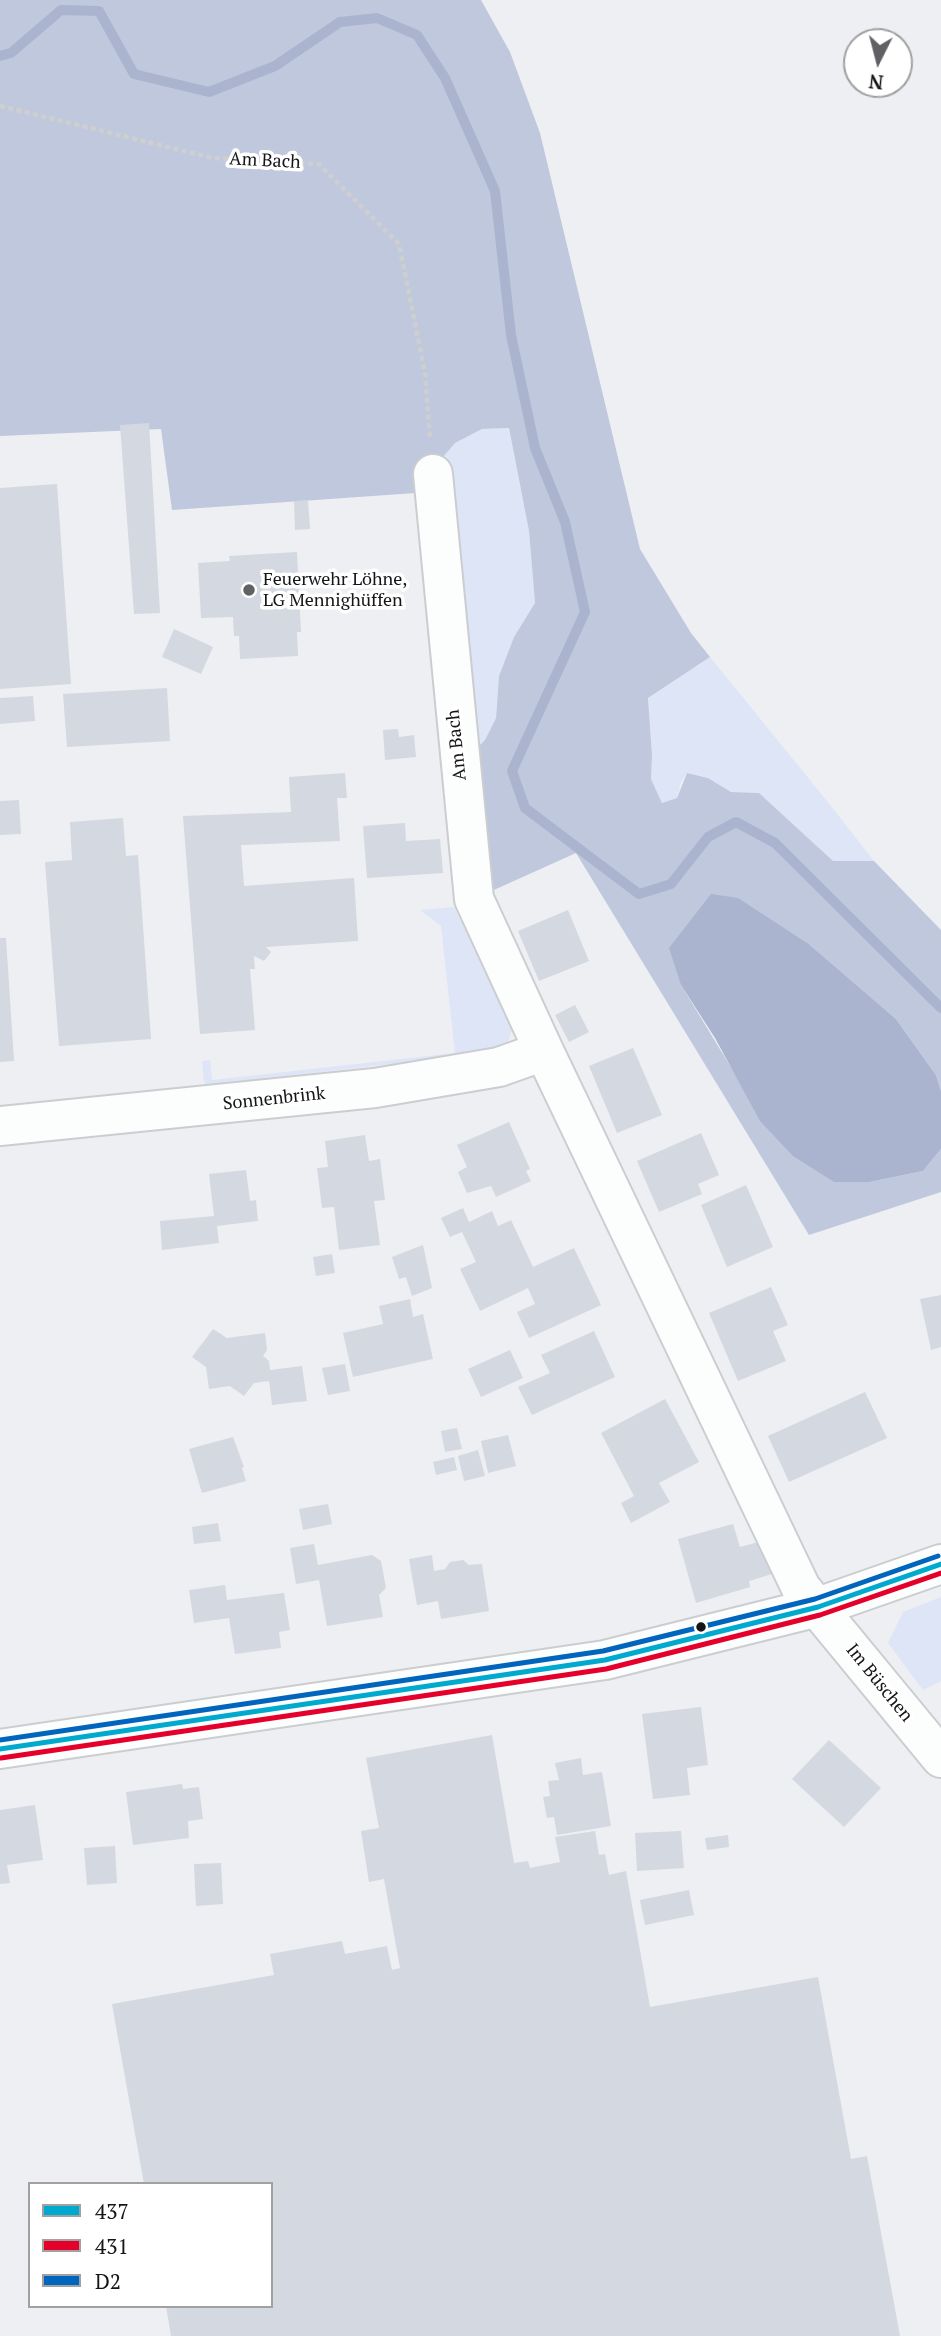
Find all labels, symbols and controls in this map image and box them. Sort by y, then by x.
north arrow [843,28,913,98]
text: N [867,69,884,96]
street label: Am Bach [229,148,301,174]
place label: Feuerwehr Löhne, LG Mennighüffen [263,569,407,612]
marker: Feuerwehr Löhne, LG Mennighüffen [241,582,257,598]
street label: Am Bach [443,708,471,782]
street label: Sonnenbrink [222,1083,326,1115]
unlabelled marker [694,1620,708,1634]
street label: Im Büschen [841,1640,917,1726]
legend [28,2182,273,2308]
text: 437 [95,2197,129,2225]
text: 431 [95,2232,129,2260]
text: D2 [95,2267,121,2295]

